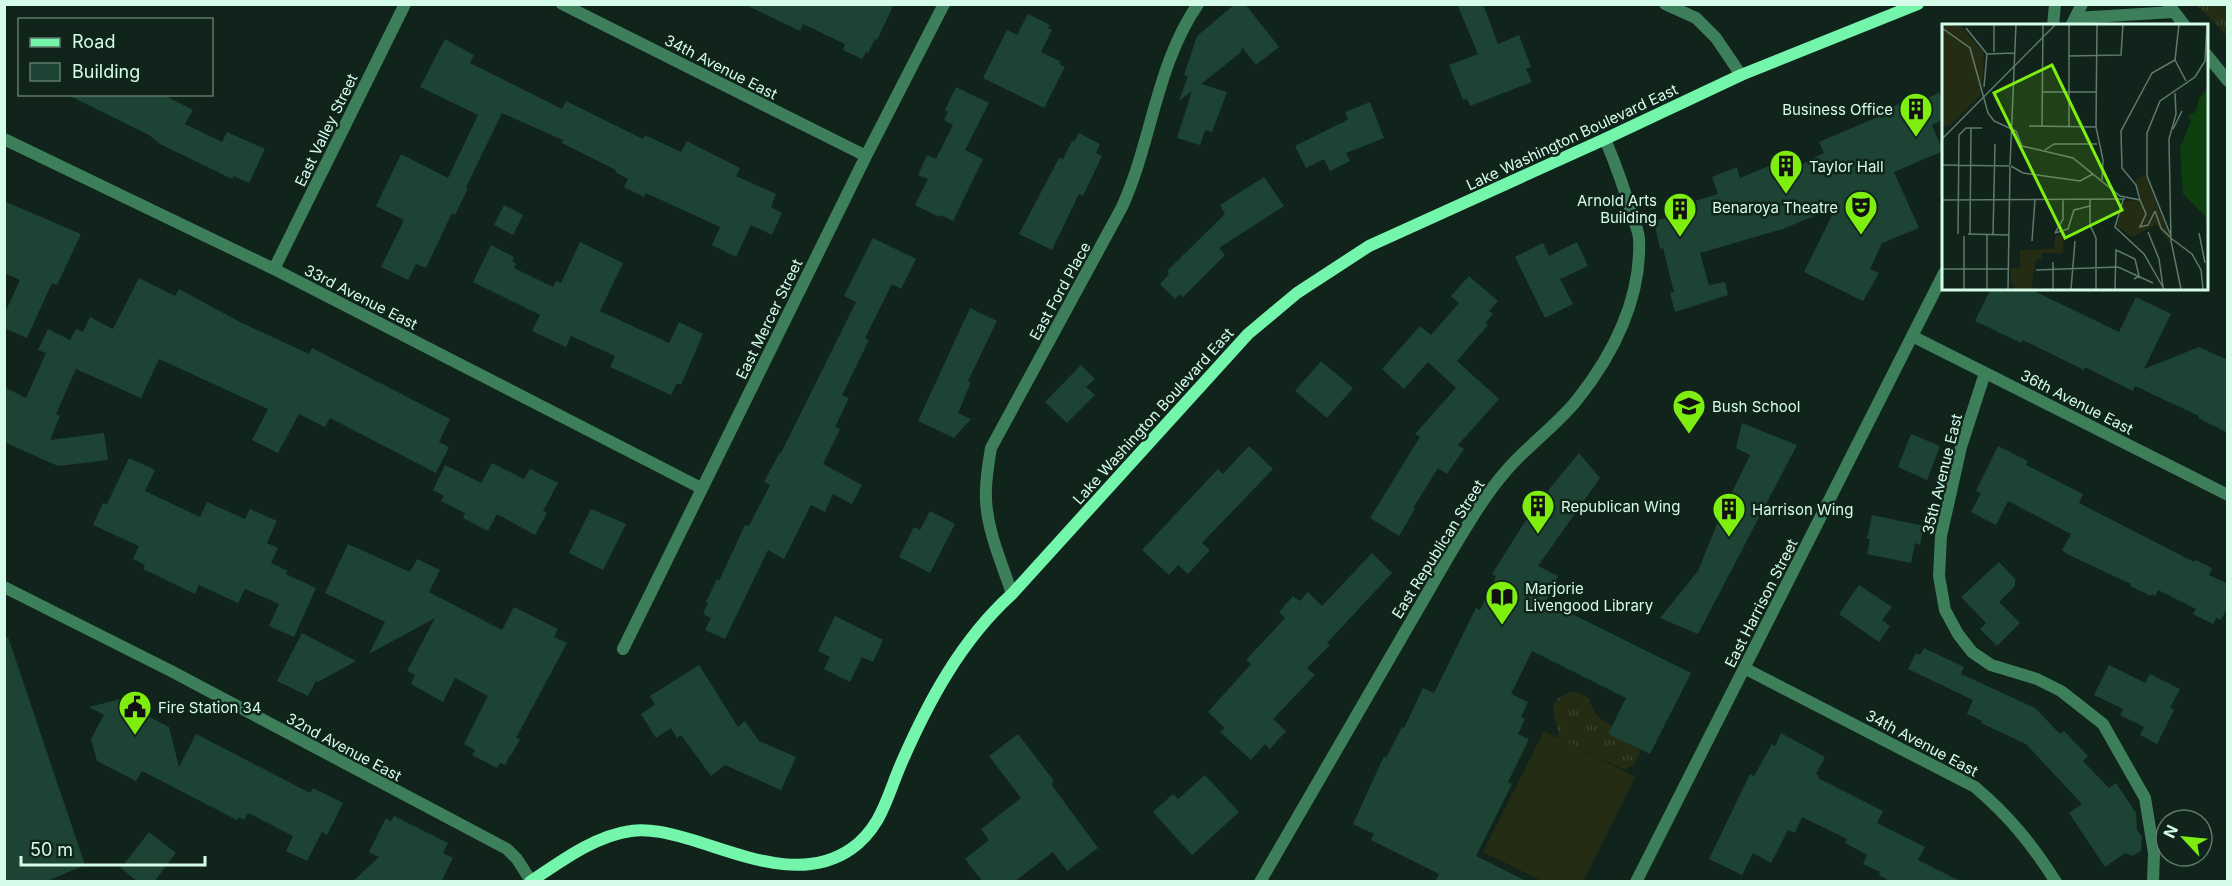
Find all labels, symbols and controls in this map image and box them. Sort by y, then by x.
legend [18,18,213,96]
inset map [1942,24,2208,290]
street label: 34th Avenue East [661,30,781,104]
text: Road [72,31,115,52]
text: Building [72,61,140,82]
street label: East Valley Street [290,70,362,190]
street label: Lake Washington Boulevard East [1463,80,1681,194]
building icon: Business Office [1898,91,1934,138]
place label: Business Office [1782,100,1893,119]
building icon: Taylor Hall [1768,148,1804,195]
place label: Taylor Hall [1809,157,1884,176]
theatre icon: Benaroya Theatre [1843,189,1879,236]
place label: Arnold Arts Building [1577,191,1657,227]
building icon: Arnold Arts Building [1662,191,1698,238]
place label: Benaroya Theatre [1712,198,1838,217]
street label: East Ford Place [1025,239,1095,343]
street label: East Mercer Street [732,256,806,382]
street label: 33rd Avenue East [301,260,421,334]
street label: Lake Washington Boulevard East [1069,324,1237,508]
street label: 36th Avenue East [2018,365,2137,439]
school or university icon: Bush School [1671,388,1707,435]
place label: Bush School [1712,397,1800,416]
street label: 35th Avenue East [1918,412,1966,536]
street label: East Republican Street [1388,476,1488,622]
building icon: Republican Wing [1520,488,1556,535]
building icon: Harrison Wing [1711,491,1747,538]
place label: Republican Wing [1561,497,1680,516]
place label: Harrison Wing [1752,500,1853,519]
street label: East Harrison Street [1720,535,1802,670]
library icon: Marjorie Livengood Library [1484,579,1520,626]
place label: Marjorie Livengood Library [1525,579,1654,615]
public building icon: Fire Station 34 [117,689,153,736]
place label: Fire Station 34 [158,698,261,717]
street label: 34th Avenue East [1863,705,1981,781]
street label: 32nd Avenue East [283,709,405,785]
north arrow [2154,808,2214,868]
text: N [2159,822,2182,841]
scale bar [21,829,206,867]
text: 50 m [30,839,73,860]

